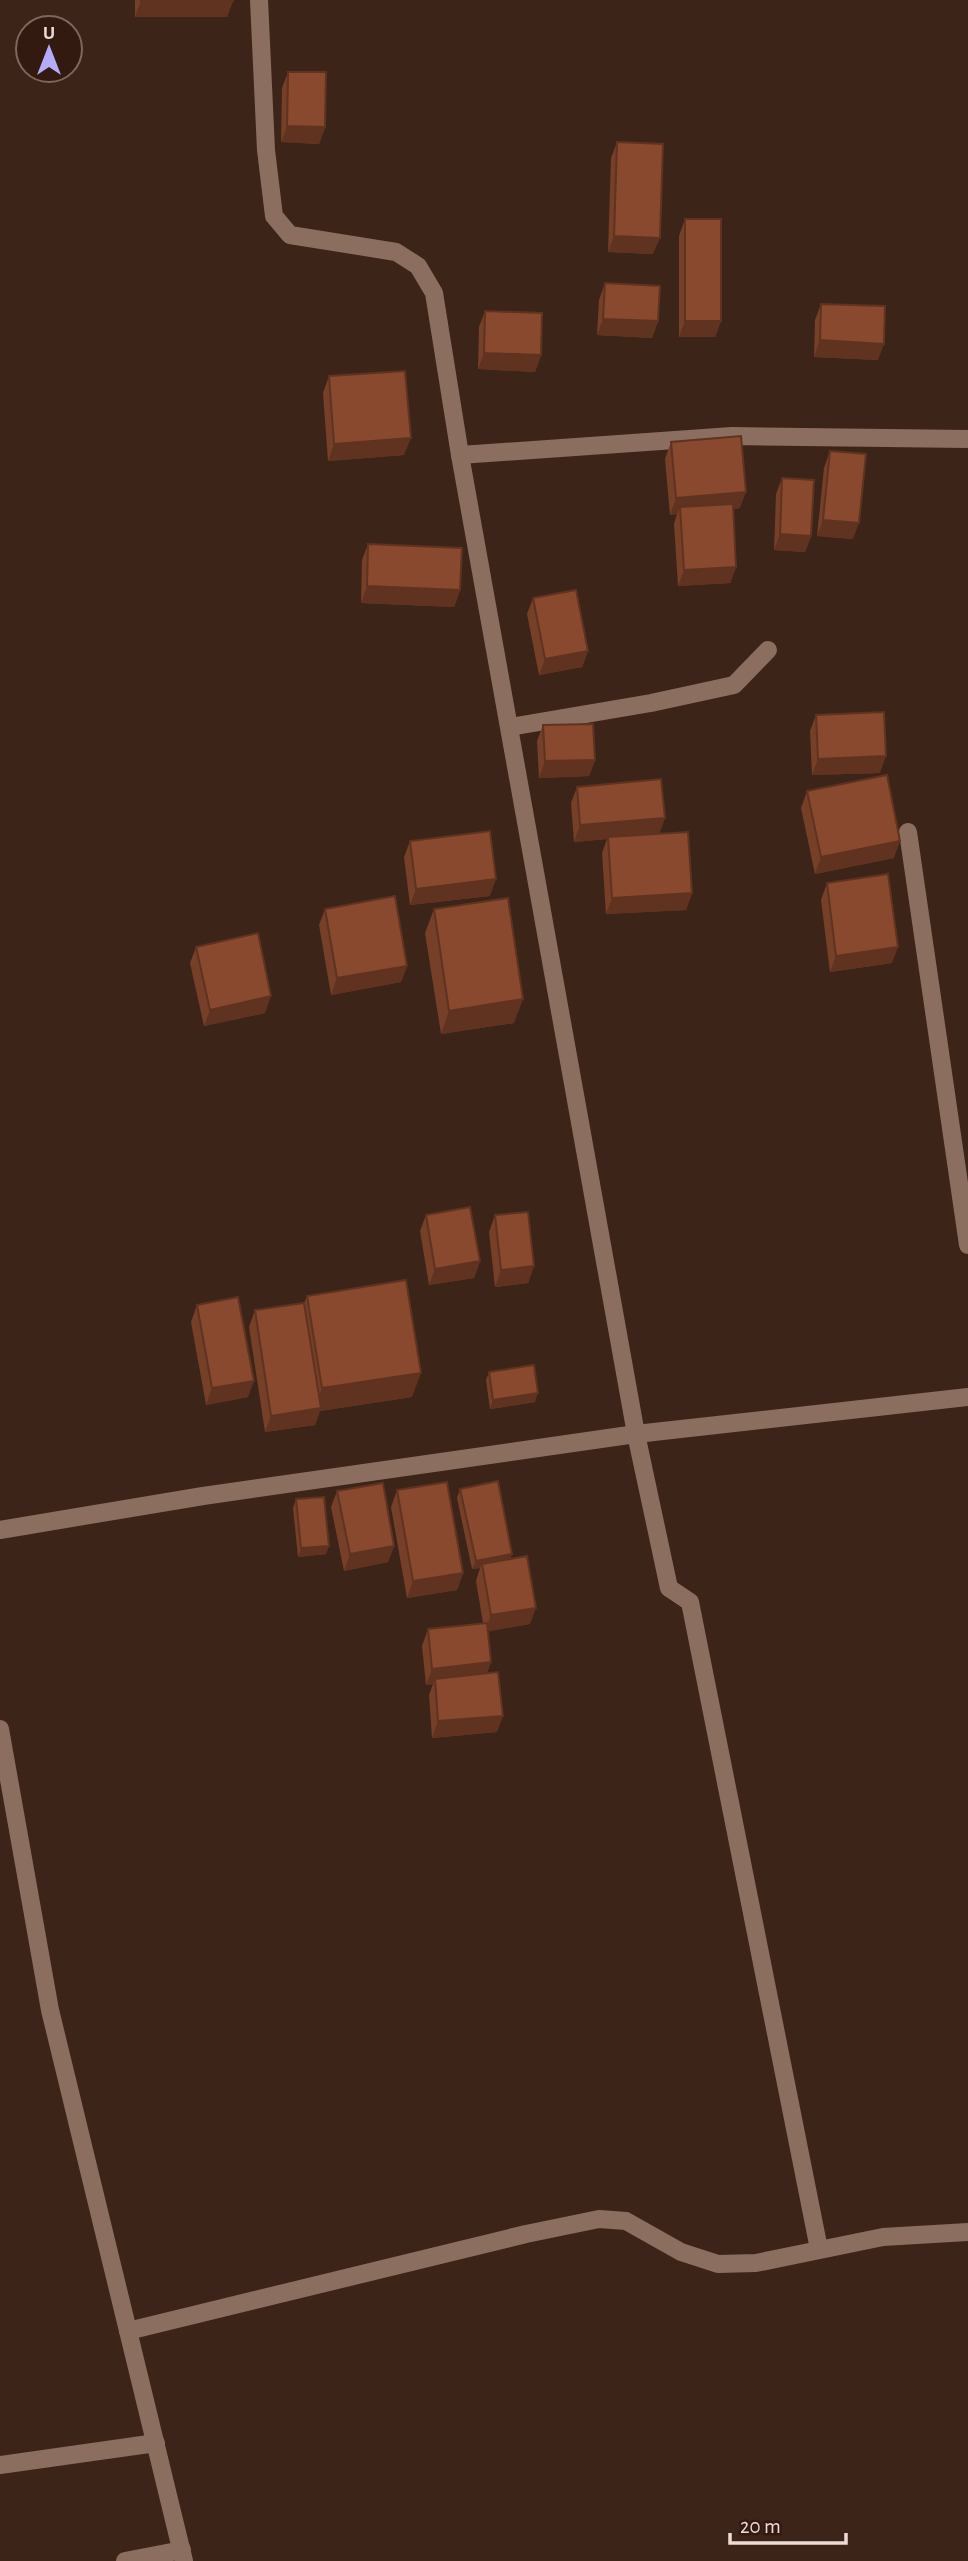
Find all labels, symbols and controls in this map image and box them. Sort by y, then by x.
north arrow [14,14,84,84]
text: U [43,24,55,43]
scale bar [730,2502,846,2546]
text: 20 m [740,2516,781,2537]

